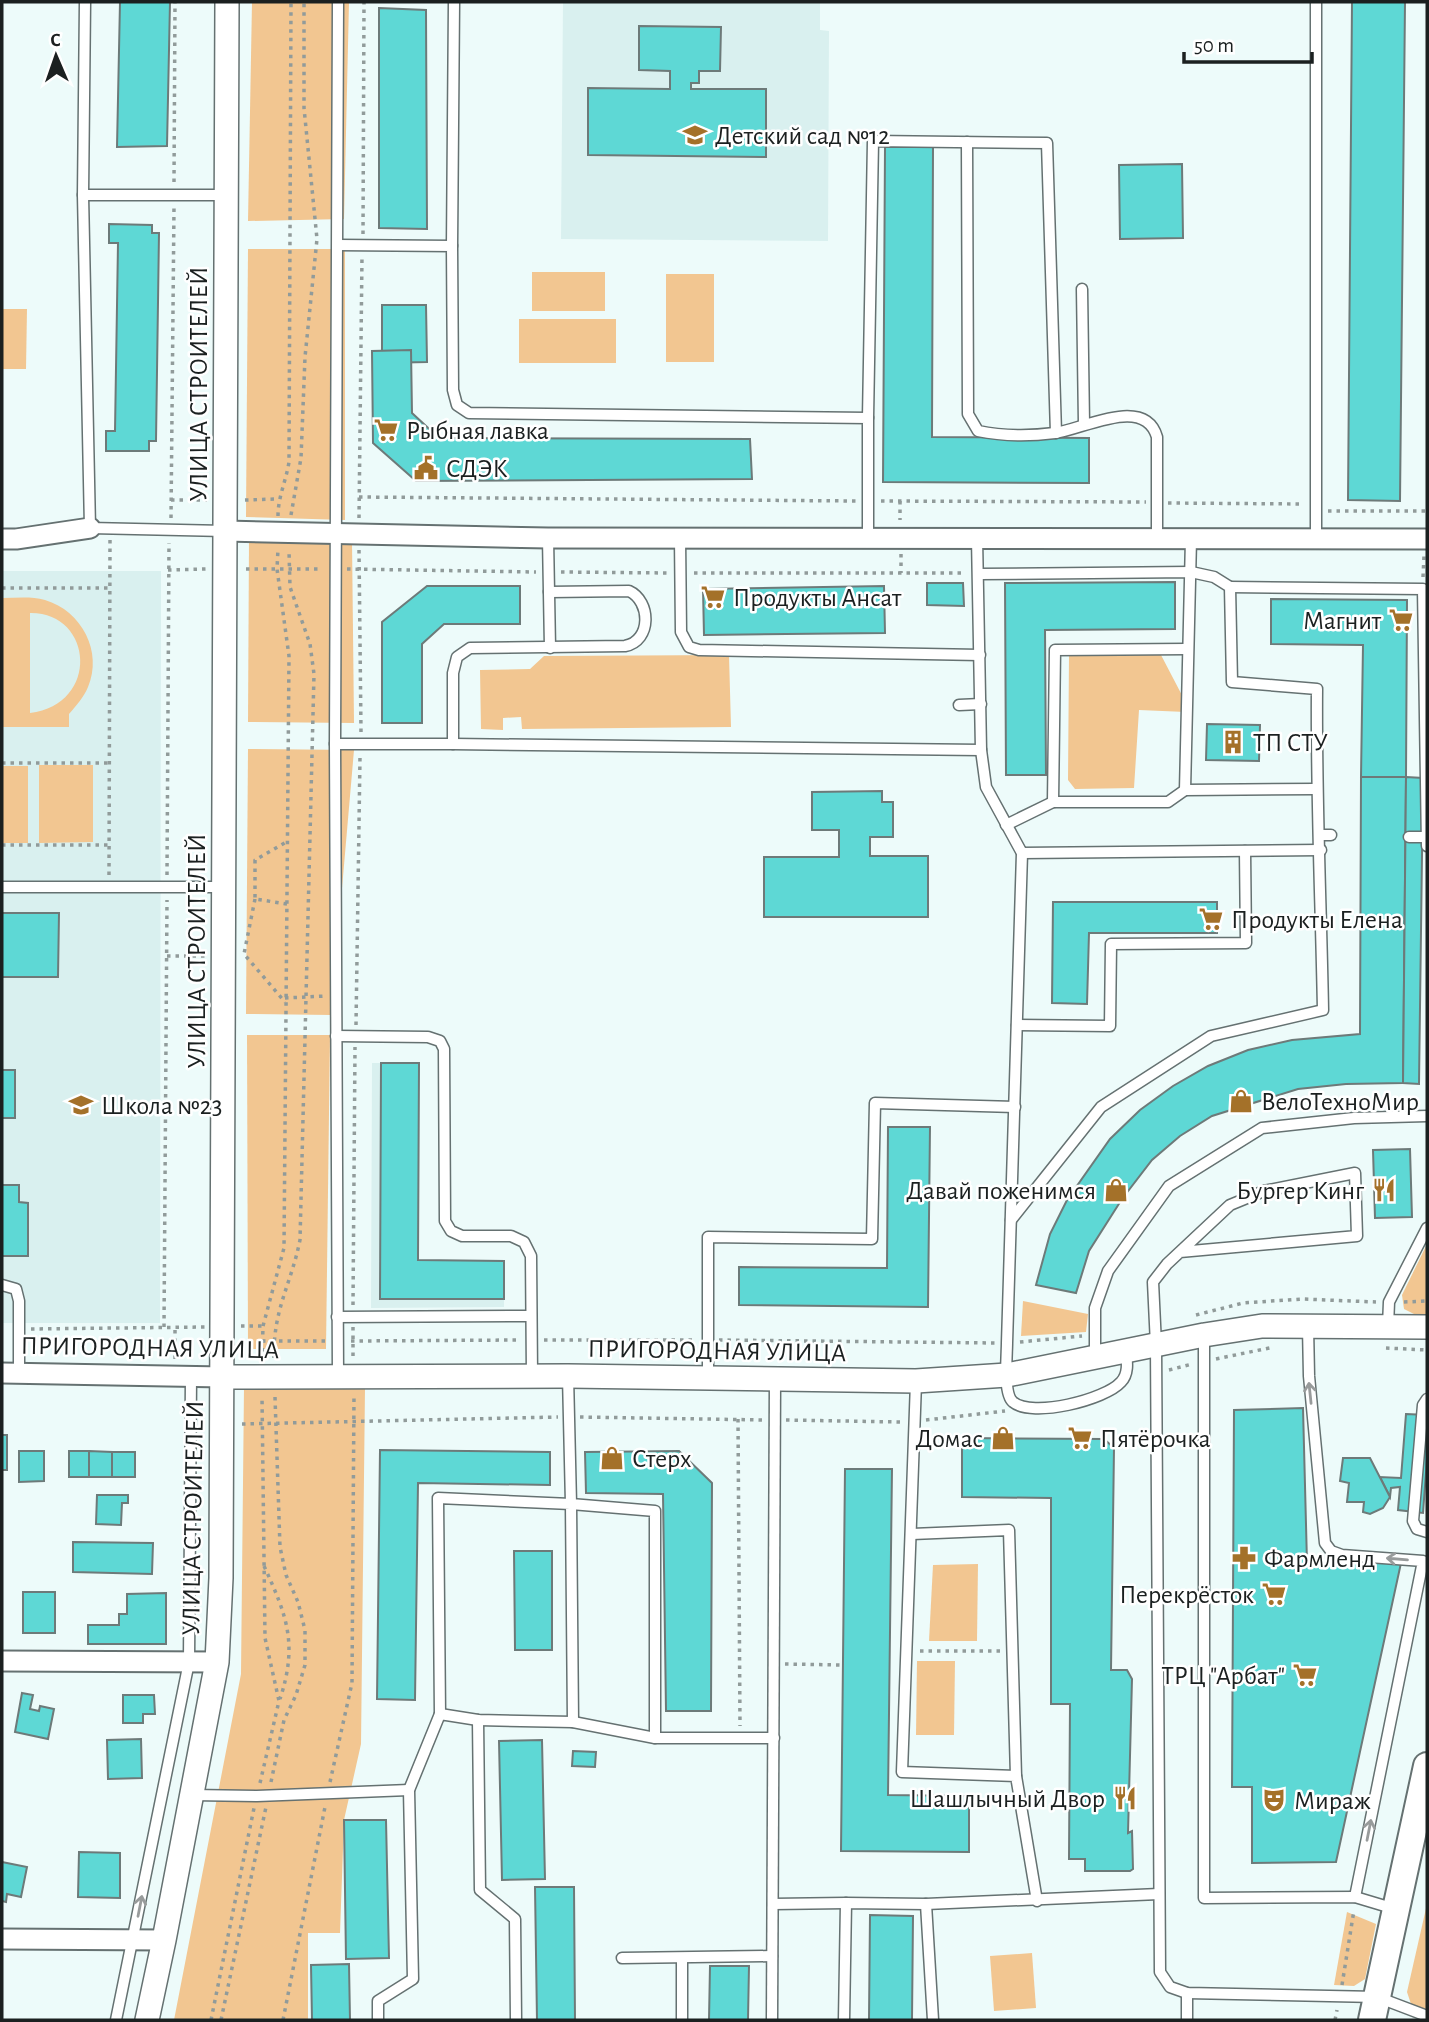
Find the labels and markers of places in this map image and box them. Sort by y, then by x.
school or university icon: Детский сад №12 [681,121,709,149]
place label: Детский сад №12 [715,123,890,149]
supermarket icon: Рыбная лавка [372,416,400,444]
place label: Рыбная лавка [406,418,549,444]
public building icon: СДЭК [412,454,440,482]
place label: СДЭК [446,456,508,482]
supermarket icon: Продукты Ансат [699,583,727,611]
place label: Продукты Ансат [733,585,902,611]
supermarket icon: Магнит [1387,606,1415,634]
place label: Магнит [1303,608,1382,634]
building icon: ТП СТУ [1219,728,1247,756]
place label: ТП СТУ [1253,730,1328,756]
supermarket icon: Продукты Елена [1197,905,1225,933]
place label: Продукты Елена [1231,907,1403,933]
shop icon: ВелоТехноМир [1227,1087,1255,1115]
place label: ВелоТехноМир [1261,1089,1419,1115]
school or university icon: Школа №23 [67,1091,95,1119]
place label: Школа №23 [101,1093,222,1119]
shop icon: Давай поженимся [1102,1176,1130,1204]
restaurant icon: Бургер Кинг [1370,1176,1398,1204]
place label: Давай поженимся [906,1178,1096,1204]
place label: Бургер Кинг [1236,1178,1365,1204]
shop icon: Домас [989,1424,1017,1452]
supermarket icon: Пятёрочка [1066,1424,1094,1452]
place label: Домас [915,1426,983,1452]
place label: Пятёрочка [1100,1426,1211,1452]
shop icon: Стерх [598,1444,626,1472]
place label: Стерх [632,1446,691,1472]
pharmacy icon: Фармленд [1230,1544,1258,1572]
place label: Фармленд [1264,1546,1375,1572]
supermarket icon: Перекрёсток [1260,1580,1288,1608]
place label: Перекрёсток [1119,1582,1254,1608]
supermarket icon: ТРЦ "Арбат" [1291,1661,1319,1689]
place label: ТРЦ "Арбат" [1162,1663,1285,1689]
restaurant icon: Шашлычный Двор [1111,1784,1139,1812]
place label: Шашлычный Двор [910,1786,1105,1812]
theatre icon: Мираж [1260,1786,1288,1814]
place label: Мираж [1294,1788,1371,1814]

